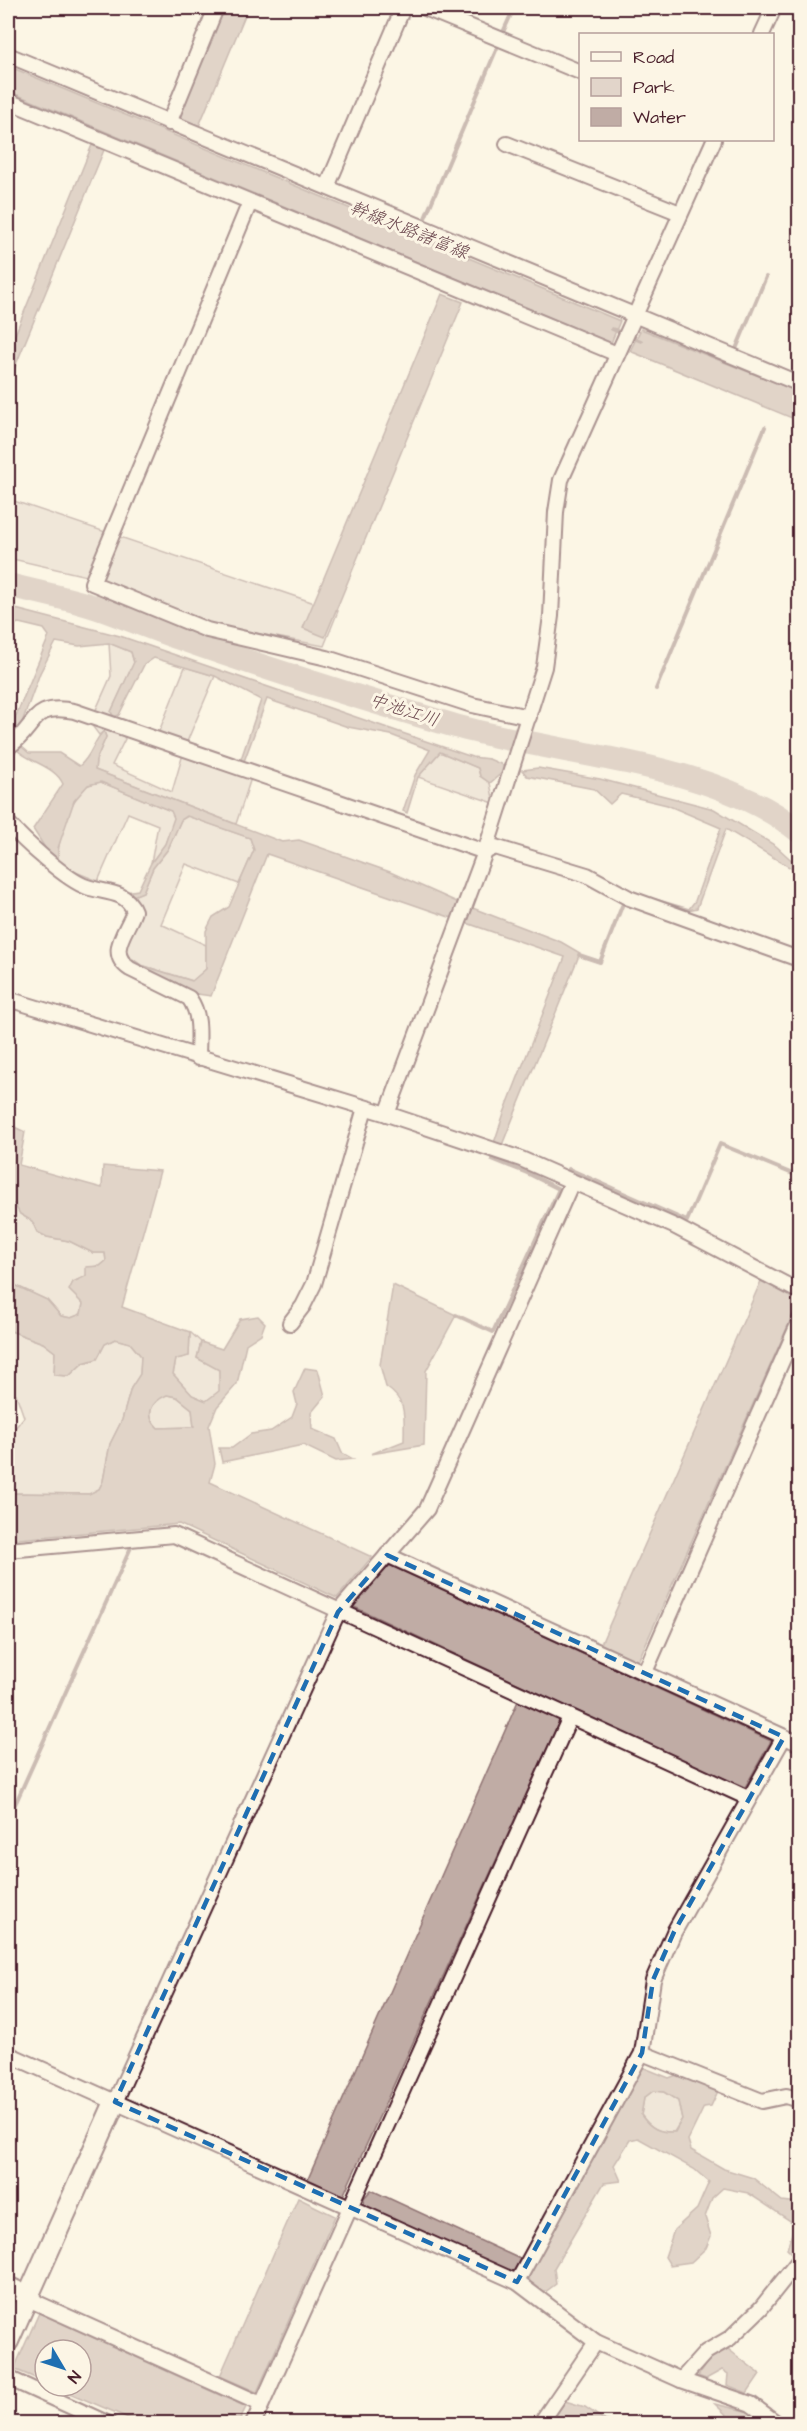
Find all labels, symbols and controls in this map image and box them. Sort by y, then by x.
legend [579,33,774,141]
text: Road [633,45,674,70]
text: Park [633,75,675,100]
text: Water [633,105,686,130]
water label: 幹線水路諸富線 [346,195,473,266]
water label: 中池江川 [366,687,442,733]
north arrow [33,2338,93,2398]
text: N [62,2366,86,2388]

